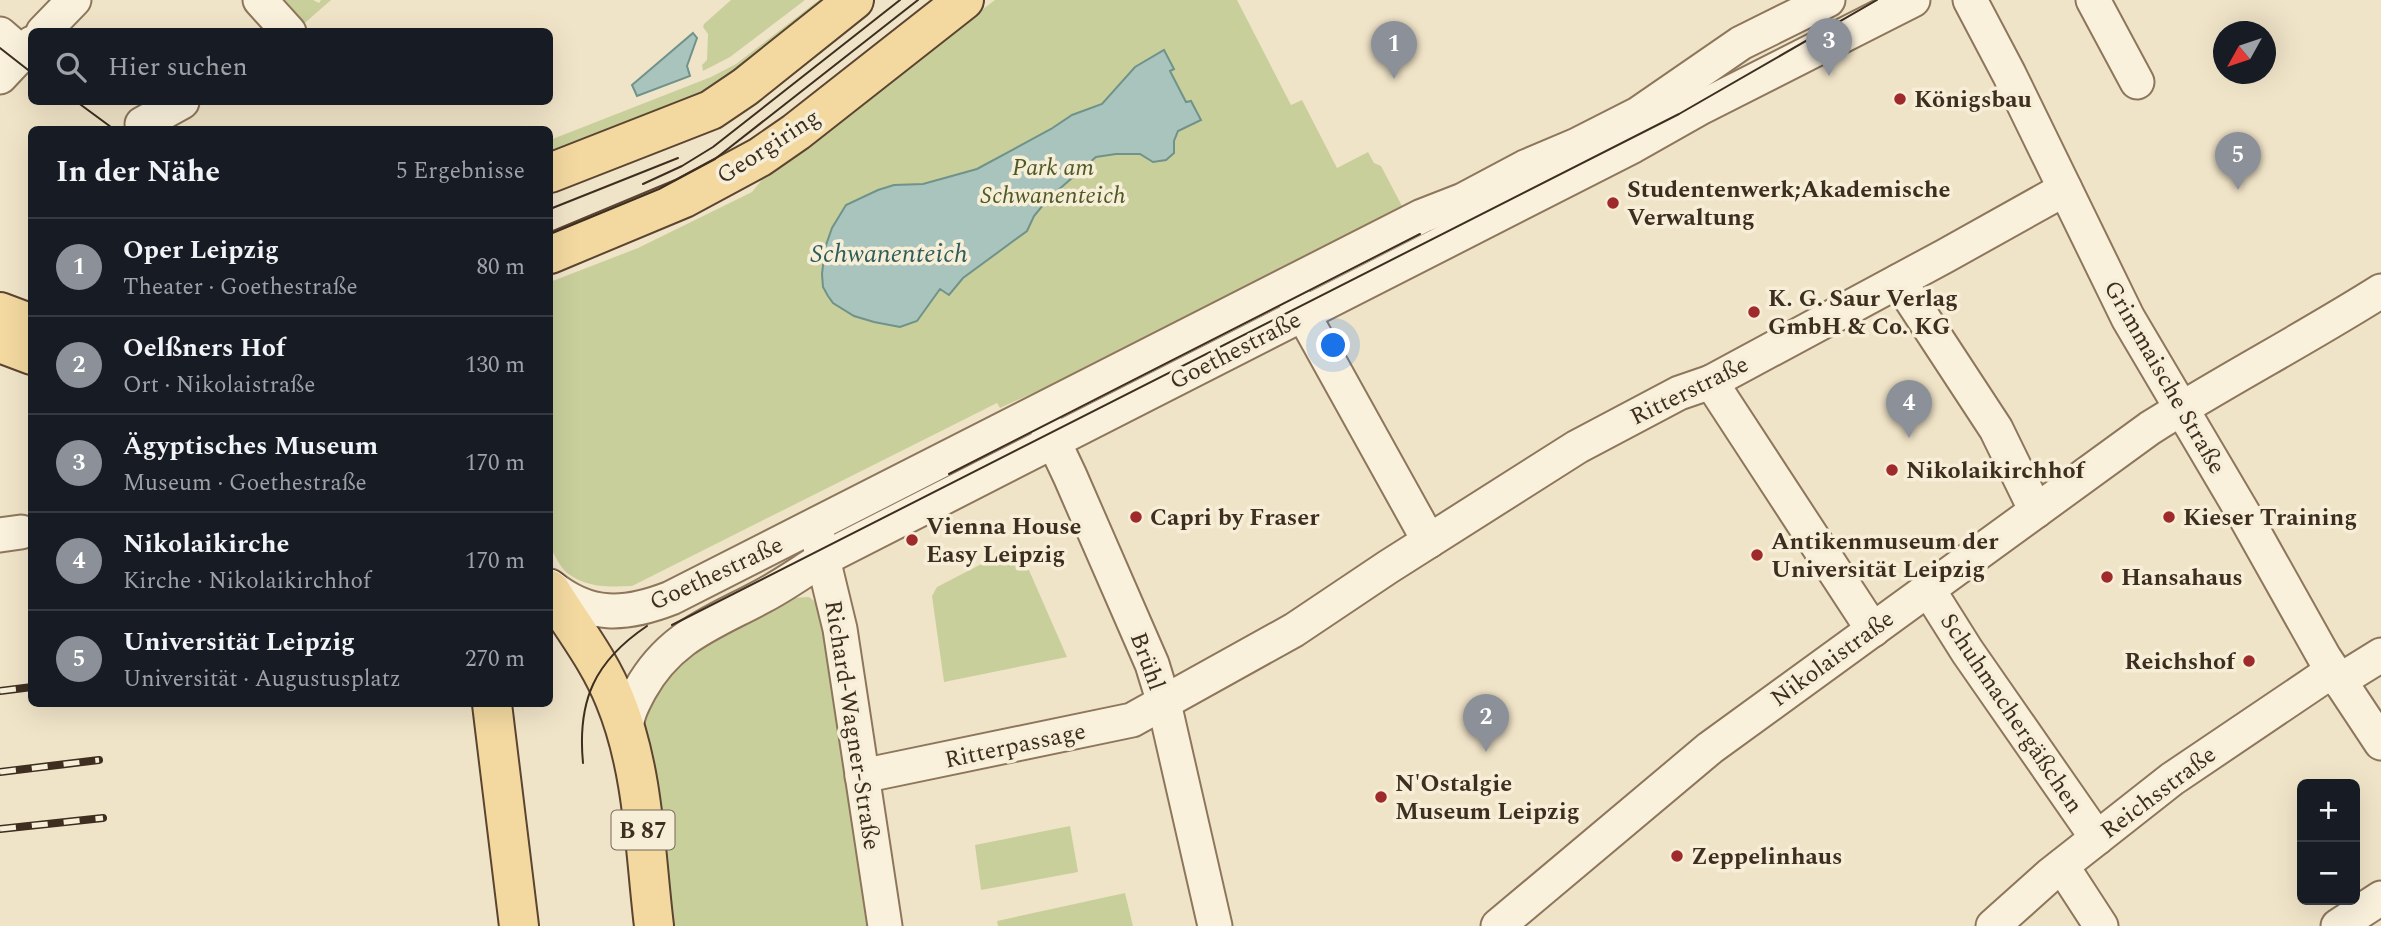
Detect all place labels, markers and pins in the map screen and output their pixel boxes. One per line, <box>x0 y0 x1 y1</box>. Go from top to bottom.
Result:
pin: 3 <box>1806 18 1852 76</box>
pin: 1 <box>1371 21 1417 79</box>
place label: Königsbau <box>1914 82 2032 118</box>
marker: Königsbau <box>1892 91 1908 107</box>
pin: 5 <box>2215 132 2261 190</box>
place label: Studentenwerk;Akademische Verwaltung <box>1627 172 1950 236</box>
marker: Studentenwerk;Akademische Verwaltung <box>1605 195 1621 211</box>
place label: K. G. Saur Verlag GmbH & Co. KG <box>1768 281 1958 345</box>
marker: K. G. Saur Verlag GmbH & Co. KG <box>1746 304 1762 320</box>
pin: 4 <box>1886 380 1932 438</box>
place label: Nikolaikirchhof <box>1906 453 2086 489</box>
marker: Nikolaikirchhof <box>1884 462 1900 478</box>
place label: Capri by Fraser <box>1150 500 1320 536</box>
place label: Kieser Training <box>2183 500 2357 536</box>
place label: Vienna House Easy Leipzig <box>926 509 1082 573</box>
marker: Capri by Fraser <box>1128 509 1144 525</box>
marker: Kieser Training <box>2161 509 2177 525</box>
place label: Antikenmuseum der Universität Leipzig <box>1771 524 1999 588</box>
marker: Vienna House Easy Leipzig <box>904 532 920 548</box>
marker: Antikenmuseum der Universität Leipzig <box>1749 547 1765 563</box>
place label: Hansahaus <box>2121 560 2243 596</box>
marker: Hansahaus <box>2099 569 2115 585</box>
place label: Reichshof <box>2124 644 2237 680</box>
marker: Reichshof <box>2241 653 2257 669</box>
pin: 2 <box>1463 694 1509 752</box>
place label: N'Ostalgie Museum Leipzig <box>1395 766 1580 830</box>
marker: N'Ostalgie Museum Leipzig <box>1373 789 1389 805</box>
place label: Zeppelinhaus <box>1691 839 1843 875</box>
marker: Zeppelinhaus <box>1669 848 1685 864</box>

